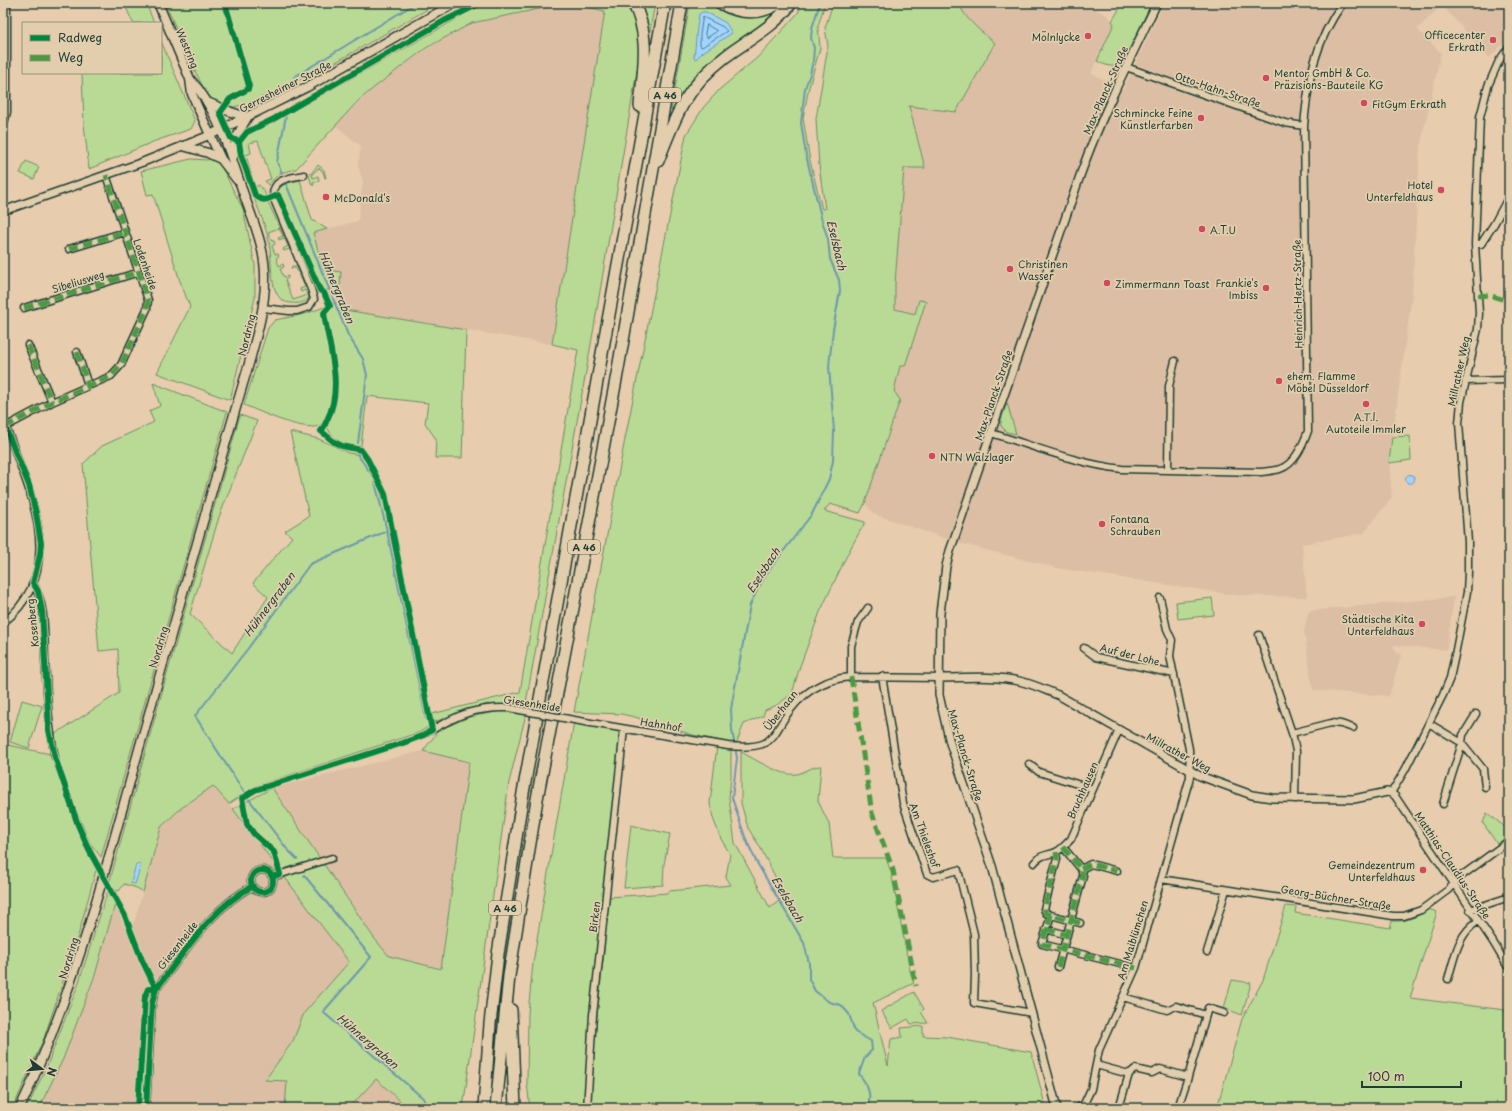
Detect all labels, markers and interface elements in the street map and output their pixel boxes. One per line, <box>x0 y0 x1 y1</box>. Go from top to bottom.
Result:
legend <box>22 22 162 74</box>
street label: Westring <box>173 26 203 71</box>
place label: Officecenter Erkrath <box>1424 27 1485 54</box>
text: Radweg <box>58 28 102 46</box>
place label: Mölnlycke <box>1032 29 1080 44</box>
marker: Mölnlycke <box>1083 31 1093 41</box>
marker: Officecenter Erkrath <box>1488 35 1498 45</box>
street label: Max-Planck-Straße <box>1079 43 1131 137</box>
text: Weg <box>58 48 83 66</box>
street label: Gerresheimer Straße <box>236 56 334 116</box>
place label: Mentor GmbH & Co. Präzisions-Bauteile KG <box>1274 65 1383 92</box>
street label: Otto-Hahn-Straße <box>1173 67 1263 111</box>
marker: Mentor GmbH & Co. Präzisions-Bauteile KG <box>1261 73 1271 83</box>
road number: A 46 <box>649 88 681 102</box>
place label: FitGym Erkrath <box>1372 96 1446 111</box>
marker: FitGym Erkrath <box>1359 98 1369 108</box>
place label: Schmincke Feine Künstlerfarben <box>1113 105 1193 132</box>
marker: Schmincke Feine Künstlerfarben <box>1196 113 1206 123</box>
place label: Hotel Unterfeldhaus <box>1366 177 1433 204</box>
marker: Hotel Unterfeldhaus <box>1436 185 1446 195</box>
place label: McDonald's <box>334 190 391 205</box>
marker: McDonald's <box>321 192 331 202</box>
water label: Eselsbach <box>823 218 851 272</box>
place label: A.T.U <box>1210 222 1236 237</box>
marker: A.T.U <box>1197 224 1207 234</box>
street label: Lodenheide <box>130 236 162 292</box>
street label: Heinrich-Hertz-Straße <box>1289 239 1305 349</box>
water label: Hühnergraben <box>315 248 360 327</box>
place label: Christinen Wasser <box>1018 256 1068 283</box>
marker: Christinen Wasser <box>1005 264 1015 274</box>
street label: Sibeliusweg <box>50 266 106 296</box>
place label: Frankie's Imbiss <box>1215 275 1258 302</box>
place label: Zimmermann Toast <box>1115 276 1209 291</box>
marker: Zimmermann Toast <box>1102 278 1112 288</box>
marker: Frankie's Imbiss <box>1261 283 1271 293</box>
street label: Nordring <box>233 312 259 358</box>
street label: Millrather Weg <box>1443 334 1473 407</box>
street label: Max-Planck-Straße <box>970 347 1016 443</box>
place label: ehem. Flamme Möbel Düsseldorf <box>1287 368 1370 395</box>
marker: ehem. Flamme Möbel Düsseldorf <box>1274 376 1284 386</box>
marker: A.T.I. Autoteile Immler <box>1361 399 1371 409</box>
place label: A.T.I. Autoteile Immler <box>1326 409 1406 436</box>
place label: NTN Wälzlager <box>940 449 1014 464</box>
marker: NTN Wälzlager <box>927 451 937 461</box>
place label: Fontana Schrauben <box>1110 511 1161 538</box>
marker: Fontana Schrauben <box>1097 519 1107 529</box>
road number: A 46 <box>568 540 600 554</box>
water label: Eselsbach <box>742 543 784 596</box>
water label: Hühnergraben <box>239 567 300 640</box>
street label: Kosenberg <box>22 598 42 648</box>
place label: Städtische Kita Unterfeldhaus <box>1342 611 1415 638</box>
marker: Städtische Kita Unterfeldhaus <box>1417 619 1427 629</box>
street label: Nordring <box>145 624 171 670</box>
street label: Auf der Lohe <box>1099 639 1161 669</box>
street label: Überhaan <box>760 687 800 733</box>
street label: Giesenheide <box>502 691 562 715</box>
street label: Max-Planck-Straße <box>945 707 987 803</box>
street label: Hahnhof <box>639 713 684 735</box>
street label: Millrather Weg <box>1144 729 1214 775</box>
street label: Bruchhausen <box>1063 759 1101 821</box>
street label: Am Thieleshof <box>906 800 944 871</box>
street label: Matthias-Claudius-Straße <box>1411 808 1495 922</box>
place label: Gemeindezentrum Unterfeldhaus <box>1328 857 1415 884</box>
marker: Gemeindezentrum Unterfeldhaus <box>1418 865 1428 875</box>
water label: Eselsbach <box>768 873 808 926</box>
street label: Georg-Büchner-Straße <box>1280 881 1392 913</box>
street label: Am Maiblümchen <box>1113 898 1151 982</box>
street label: Birken <box>585 900 603 934</box>
road number: A 46 <box>489 901 521 915</box>
street label: Giesenheide <box>153 918 201 972</box>
street label: Nordring <box>55 935 82 981</box>
water label: Hühnergraben <box>333 1009 403 1073</box>
north arrow <box>22 1049 62 1089</box>
scale bar <box>1362 1063 1461 1089</box>
text: N <box>43 1065 61 1079</box>
text: 100 m <box>1368 1067 1405 1085</box>

